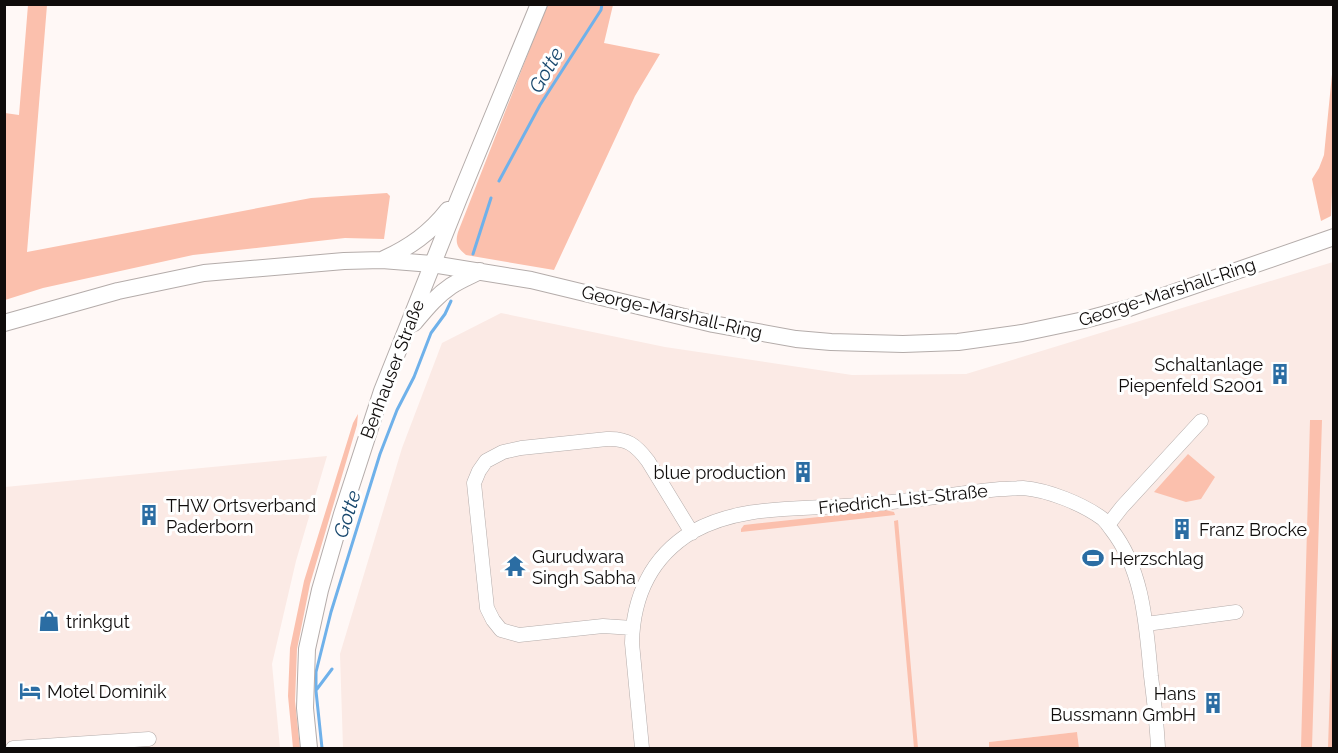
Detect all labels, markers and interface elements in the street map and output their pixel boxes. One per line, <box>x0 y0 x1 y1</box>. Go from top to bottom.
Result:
water label: Gotte <box>524 43 569 97</box>
street label: George-Marshall-Ring <box>1076 253 1258 331</box>
street label: George-Marshall-Ring <box>580 281 764 343</box>
street label: Benhauser Straße <box>356 296 428 441</box>
place label: Schaltanlage Piepenfeld S2001 <box>1118 354 1263 396</box>
building icon: Schaltanlage Piepenfeld S2001 <box>1268 362 1292 386</box>
building icon: blue production <box>791 460 815 484</box>
place label: blue production <box>653 462 786 483</box>
street label: Friedrich-List-Straße <box>817 480 989 518</box>
water label: Gotte <box>328 487 366 541</box>
place label: THW Ortsverband Paderborn <box>166 495 316 537</box>
building icon: THW Ortsverband Paderborn <box>137 503 161 527</box>
building icon: Franz Brocke <box>1170 517 1194 541</box>
place label: Franz Brocke <box>1199 519 1308 540</box>
place label: Gurudwara Singh Sabha <box>532 546 636 588</box>
sports icon: Herzschlag <box>1081 546 1105 570</box>
place label: Herzschlag <box>1110 548 1204 569</box>
temple icon: Gurudwara Singh Sabha <box>503 554 527 578</box>
shop icon: trinkgut <box>37 609 61 633</box>
place label: trinkgut <box>66 611 130 632</box>
hotel icon: Motel Dominik <box>18 679 42 703</box>
place label: Motel Dominik <box>47 681 167 702</box>
place label: Hans Bussmann GmbH <box>1050 683 1196 725</box>
building icon: Hans Bussmann GmbH <box>1201 691 1225 715</box>

